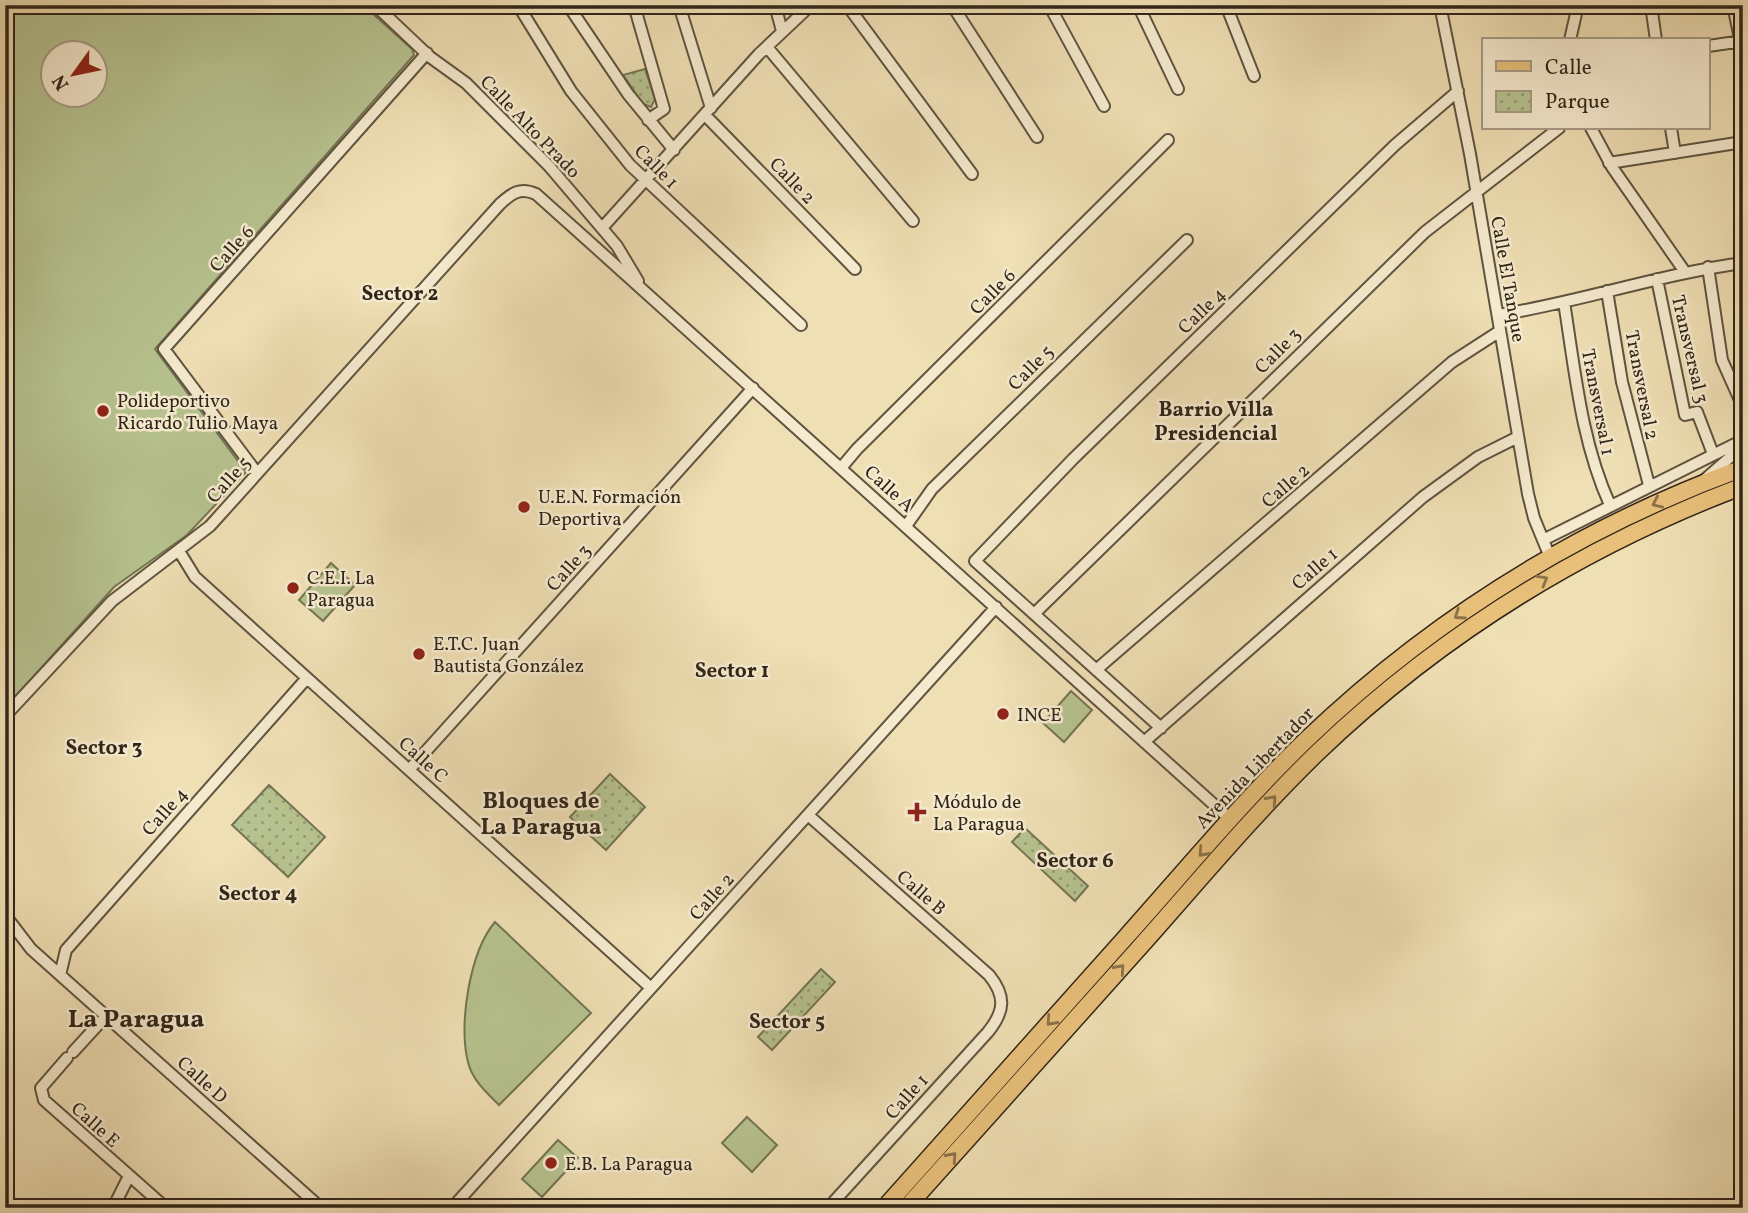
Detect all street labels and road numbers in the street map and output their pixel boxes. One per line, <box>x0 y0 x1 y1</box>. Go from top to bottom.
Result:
street label: Calle Alto Prado <box>473 70 586 185</box>
street label: Calle 1 <box>628 139 684 195</box>
street label: Calle 2 <box>763 152 820 211</box>
street label: Calle El Tanque <box>1483 214 1531 344</box>
street label: Calle 6 <box>204 220 261 279</box>
street label: Calle 6 <box>965 264 1022 321</box>
street label: Calle 4 <box>1173 282 1232 341</box>
street label: Transversal 3 <box>1664 293 1714 406</box>
street label: Calle 3 <box>1249 322 1307 380</box>
street label: Transversal 2 <box>1618 328 1664 442</box>
street label: Calle 5 <box>1003 340 1060 397</box>
street label: Transversal 1 <box>1574 347 1620 458</box>
street label: Calle 5 <box>201 451 258 510</box>
street label: Calle 2 <box>1257 458 1316 515</box>
street label: Calle A <box>858 460 919 519</box>
street label: Calle 3 <box>541 539 598 598</box>
street label: Calle 1 <box>1287 542 1344 597</box>
street label: Avenida Libertador <box>1190 702 1321 835</box>
street label: Calle C <box>392 731 453 790</box>
street label: Calle 4 <box>137 782 194 842</box>
street label: Calle B <box>890 865 951 922</box>
street label: Calle 2 <box>684 868 741 927</box>
street label: Calle D <box>171 1051 233 1110</box>
street label: Calle 1 <box>880 1069 935 1126</box>
street label: Calle E <box>65 1097 125 1154</box>

